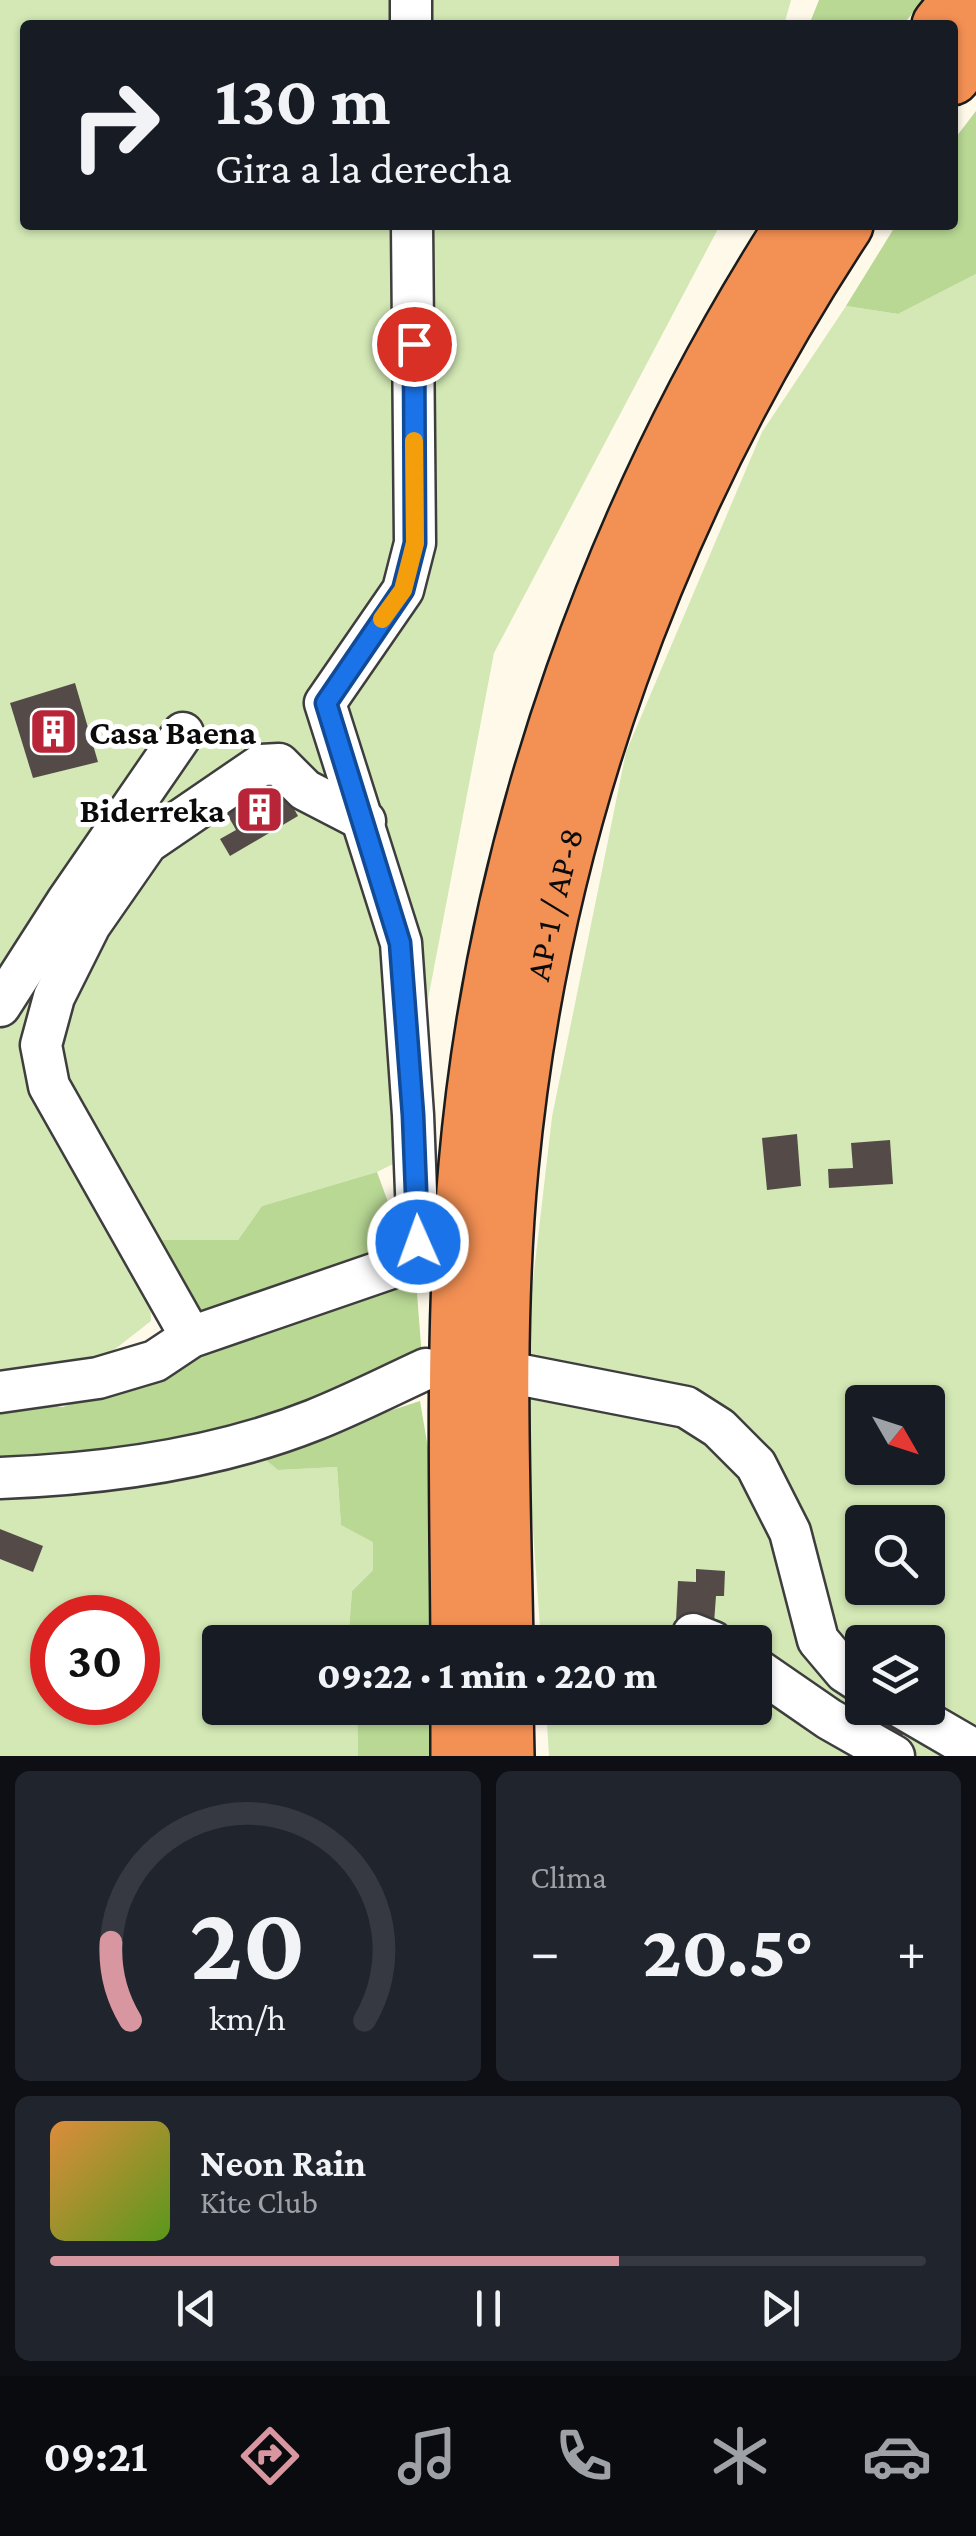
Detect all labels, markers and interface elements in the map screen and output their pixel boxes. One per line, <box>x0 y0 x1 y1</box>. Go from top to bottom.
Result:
icon: right <box>50 60 180 190</box>
text: 130 m <box>215 61 391 139</box>
text: Gira a la derecha <box>215 143 512 193</box>
pin <box>372 302 457 387</box>
icon: arrive <box>387 317 442 372</box>
building icon: Casa Baena <box>28 706 80 758</box>
place label: Casa Baena <box>89 713 256 752</box>
building icon: Biderreka <box>234 784 286 836</box>
place label: Biderreka <box>80 791 225 830</box>
street label: AP-1 / AP-8 <box>518 824 591 984</box>
position arrow <box>366 1190 470 1294</box>
north arrow <box>845 1385 945 1485</box>
map controls <box>845 1385 945 1725</box>
button: search <box>845 1505 945 1605</box>
speed limit sign: 30 <box>30 1595 160 1725</box>
button: layers <box>845 1625 945 1725</box>
text: 09:22 · 1 min · 220 m <box>317 1654 657 1696</box>
text: Clima <box>531 1859 607 1895</box>
text: 20 <box>190 1885 306 2000</box>
text: 20.5° <box>642 1909 814 1992</box>
text: − <box>531 1921 560 1982</box>
text: + <box>897 1921 926 1982</box>
text: km/h <box>209 1998 286 2038</box>
text: Neon Rain <box>200 2142 366 2184</box>
text: Kite Club <box>200 2184 318 2220</box>
icon: previous <box>169 2281 224 2336</box>
icon: pause <box>461 2281 516 2336</box>
icon: next <box>753 2281 808 2336</box>
icon: directions <box>235 2421 305 2491</box>
icon: music <box>392 2421 462 2491</box>
icon: phone <box>549 2421 619 2491</box>
icon: climate <box>705 2421 775 2491</box>
icon: car <box>862 2421 932 2491</box>
text: 09:21 <box>43 2431 148 2481</box>

